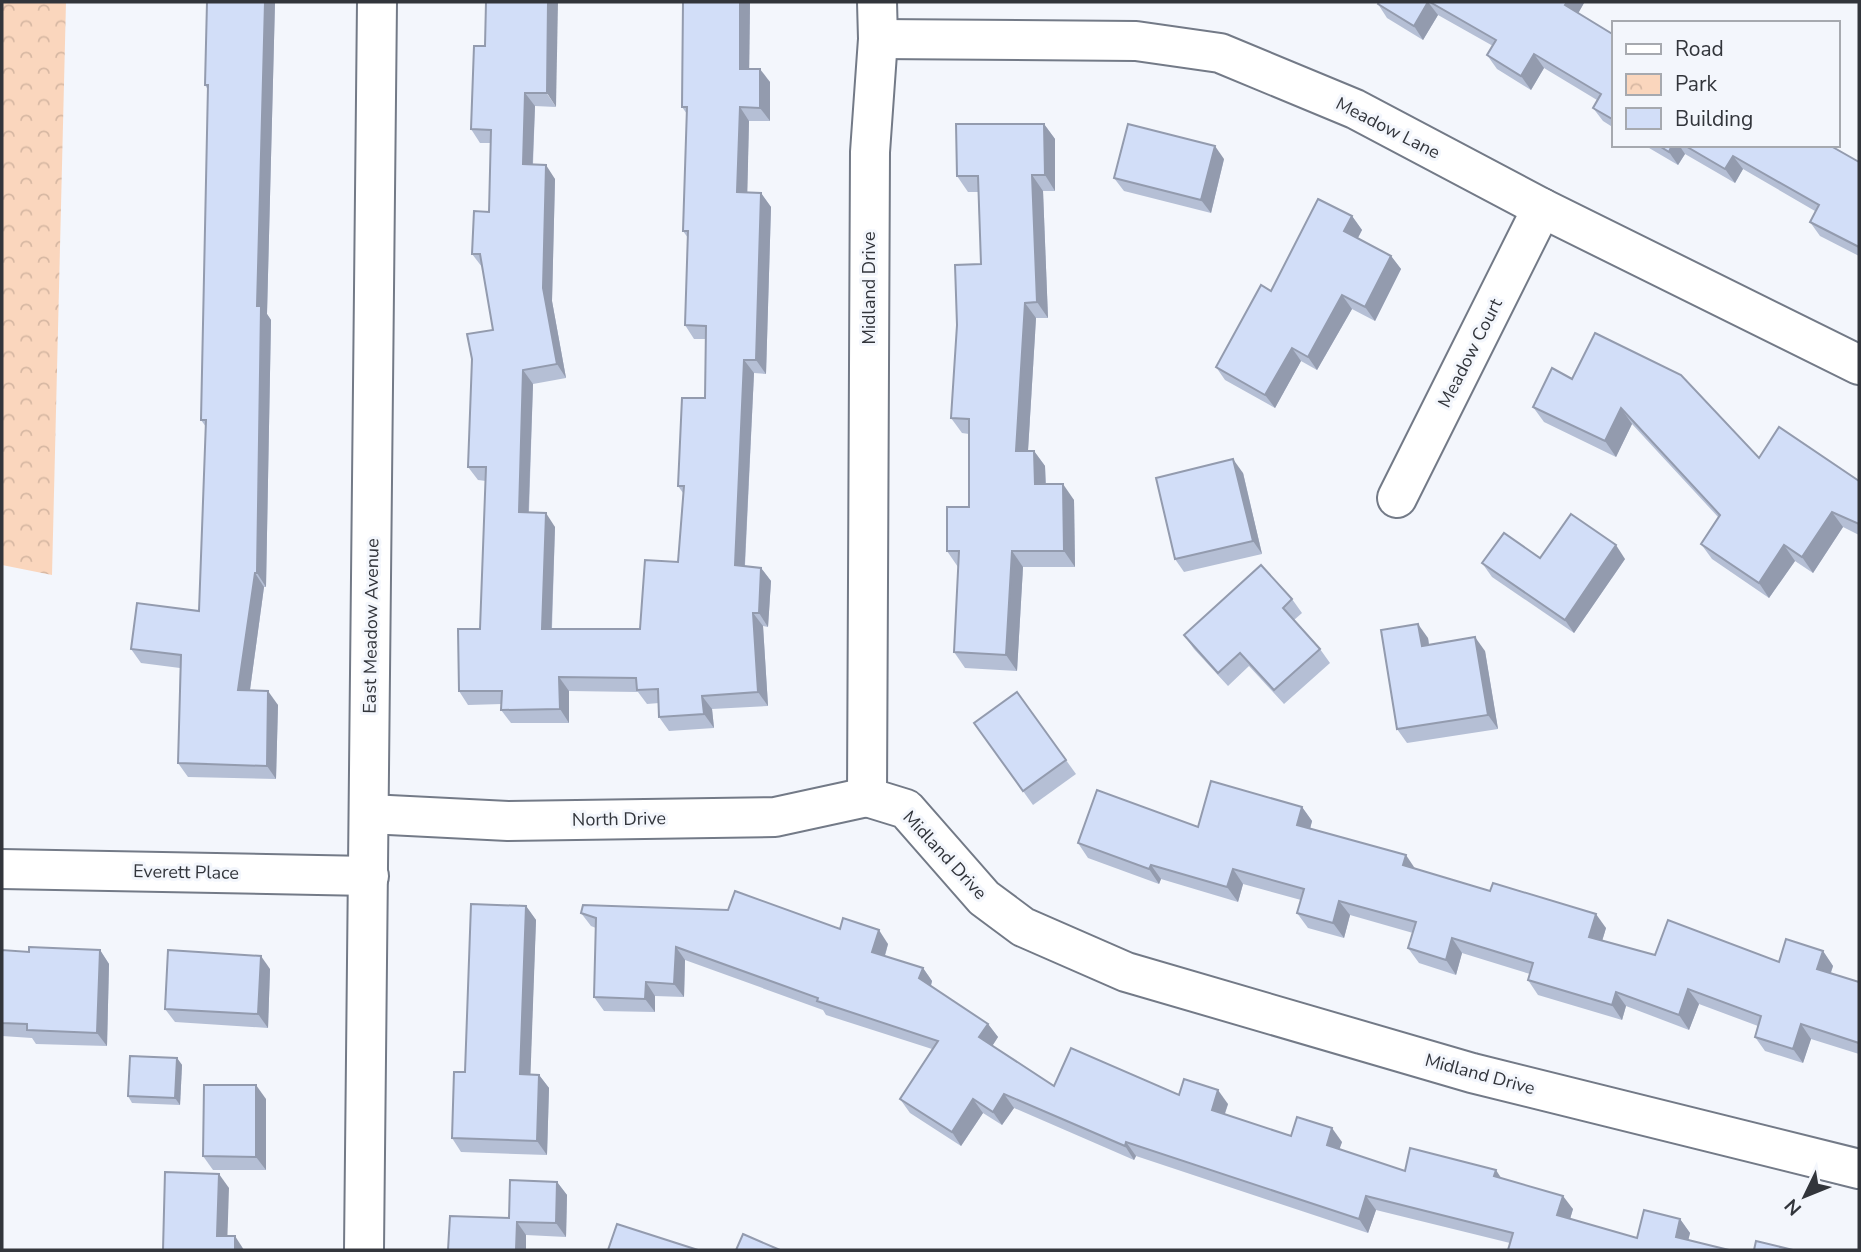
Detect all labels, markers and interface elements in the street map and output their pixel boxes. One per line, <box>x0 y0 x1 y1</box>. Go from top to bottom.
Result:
legend <box>1612 21 1840 147</box>
text: Road <box>1675 35 1724 63</box>
text: Park <box>1675 70 1717 98</box>
street label: Meadow Lane <box>1332 91 1444 165</box>
text: Building <box>1675 105 1753 133</box>
street label: Midland Drive <box>857 232 881 344</box>
street label: Meadow Court <box>1432 294 1508 412</box>
street label: East Meadow Avenue <box>357 538 385 714</box>
street label: North Drive <box>572 806 666 832</box>
street label: Midland Drive <box>898 806 992 904</box>
street label: Everett Place <box>133 859 239 885</box>
street label: Midland Drive <box>1422 1048 1538 1100</box>
north arrow <box>1770 1161 1840 1231</box>
text: N <box>1779 1193 1808 1221</box>

